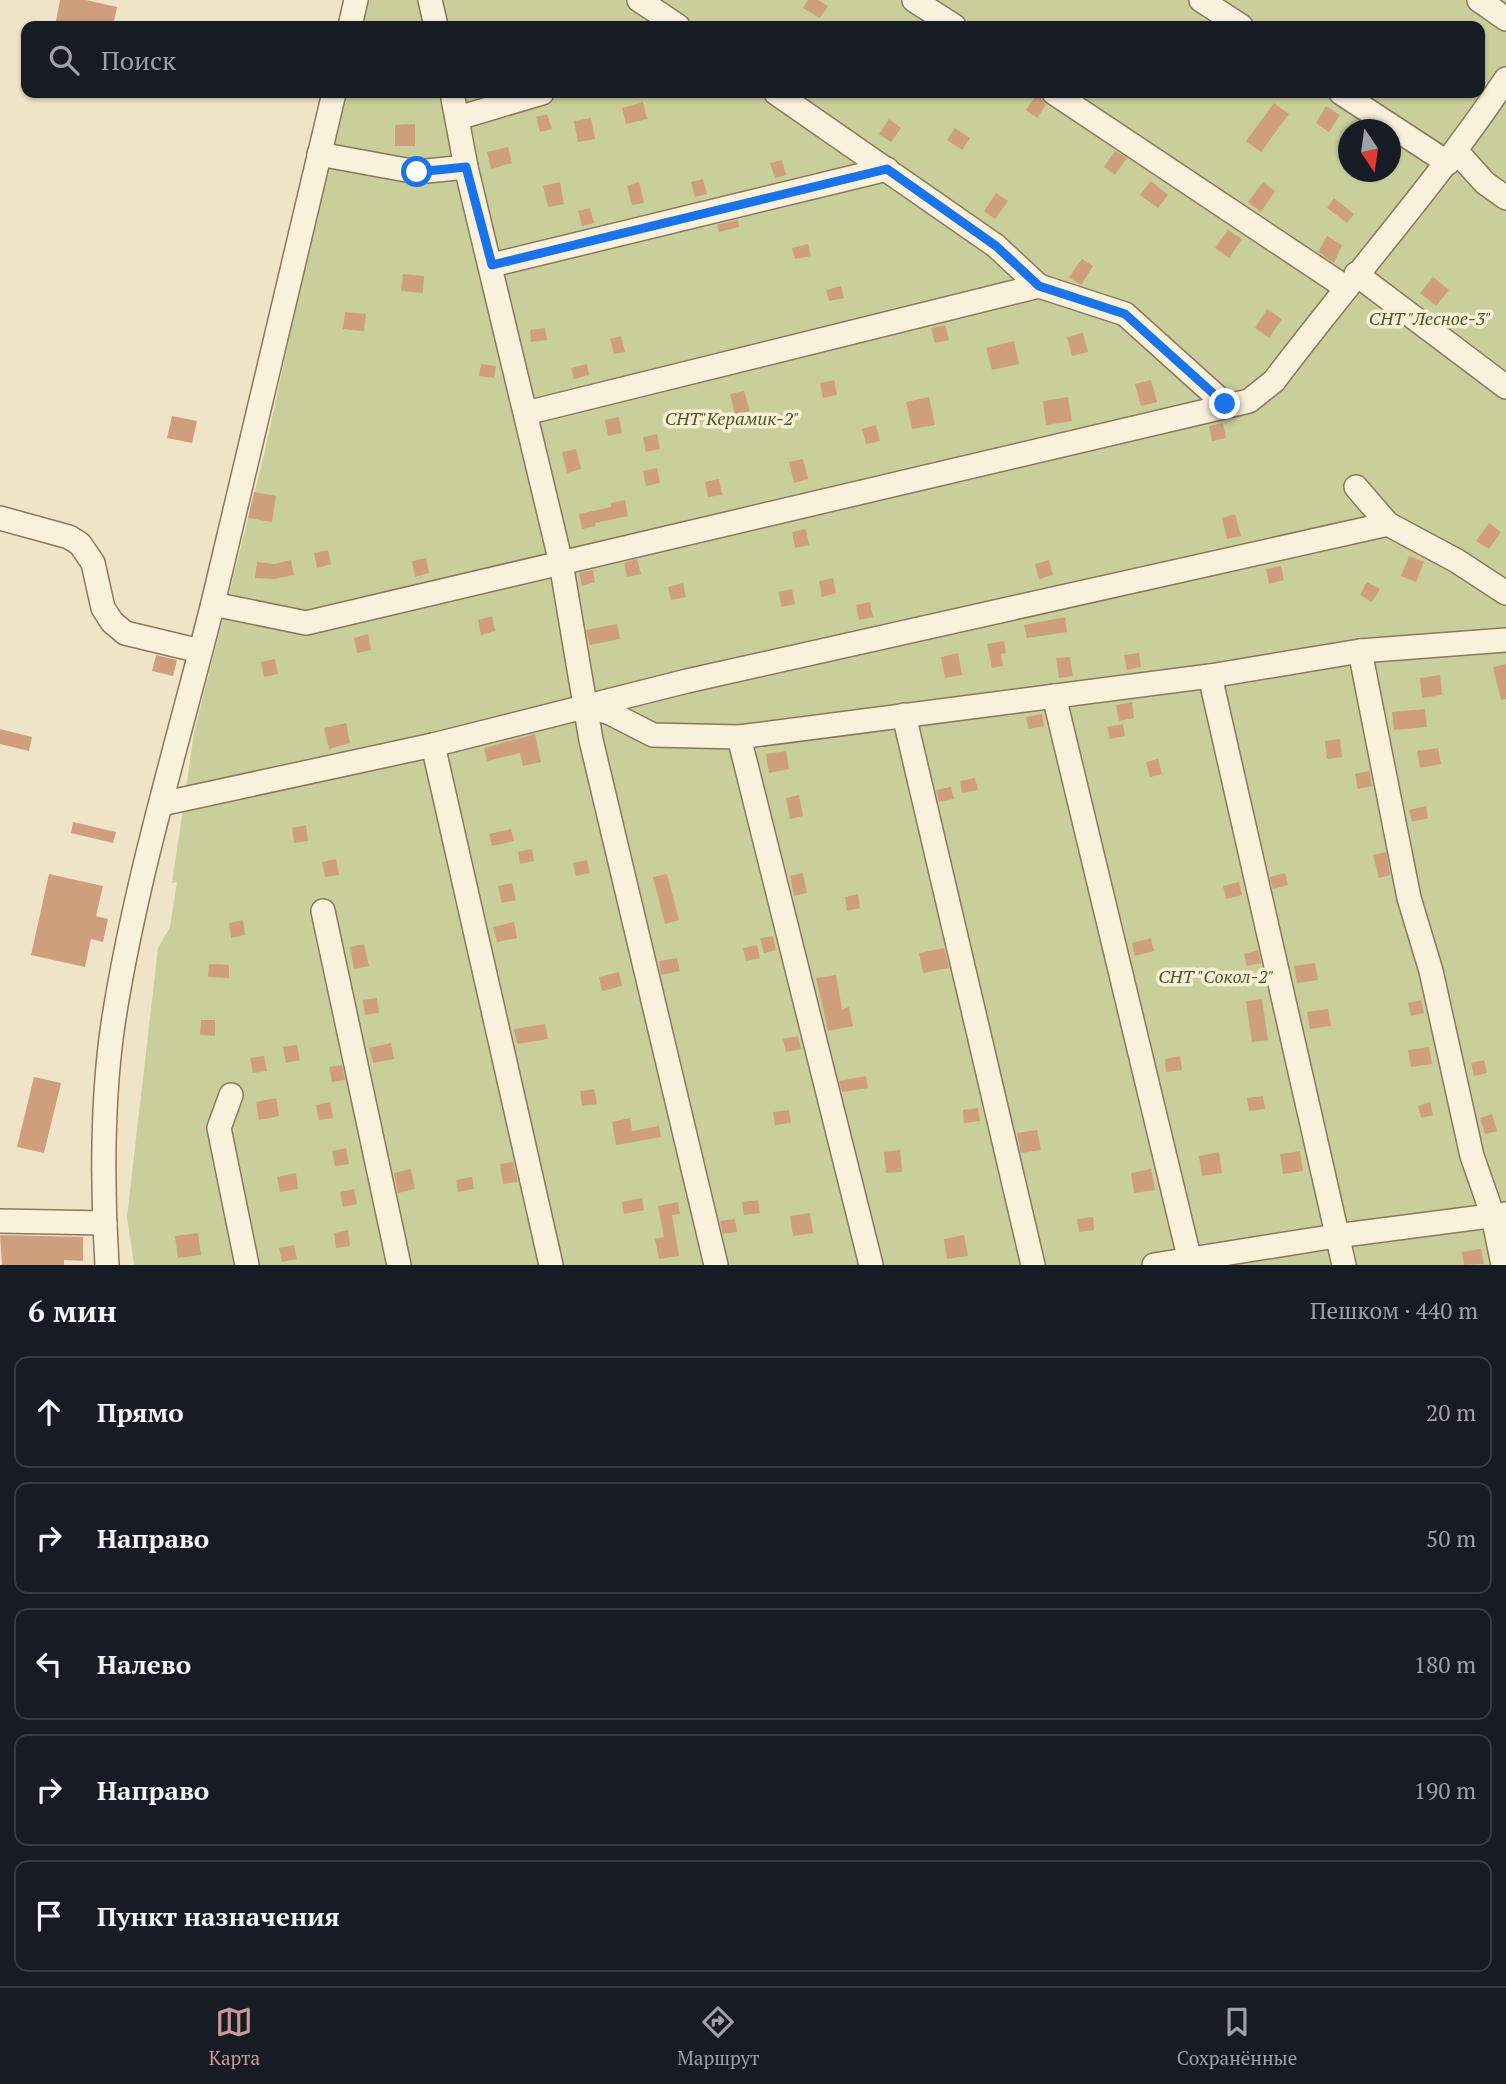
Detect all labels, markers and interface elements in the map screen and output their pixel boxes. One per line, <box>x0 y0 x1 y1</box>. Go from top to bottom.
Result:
search box <box>21 21 1485 98</box>
icon: search <box>45 41 83 79</box>
text: Поиск <box>101 43 176 77</box>
north arrow <box>1338 119 1401 182</box>
route start <box>401 156 432 187</box>
park label: СНТ "Лесное-3" <box>1369 306 1491 330</box>
route end <box>1209 388 1240 419</box>
park label: СНТ"Керамик-2" <box>665 406 799 430</box>
park label: СНТ "Сокол-2" <box>1158 964 1274 988</box>
text: 6 мин <box>28 1291 117 1331</box>
text: Пешком · 440 m <box>1310 1295 1478 1326</box>
icon: ahead <box>30 1393 68 1431</box>
text: Прямо <box>97 1395 184 1429</box>
text: 20 m <box>1426 1397 1476 1428</box>
icon: right <box>30 1519 68 1557</box>
text: Направо <box>97 1521 209 1555</box>
text: 50 m <box>1426 1523 1476 1554</box>
icon: left <box>30 1645 68 1683</box>
text: Налево <box>97 1647 191 1681</box>
text: 180 m <box>1414 1649 1476 1680</box>
icon: right <box>30 1771 68 1809</box>
text: Направо <box>97 1773 209 1807</box>
text: 190 m <box>1414 1775 1476 1806</box>
icon: arrive <box>30 1897 68 1935</box>
text: Пункт назначения <box>97 1899 340 1933</box>
tab: Карта <box>209 2003 260 2070</box>
tab: Маршрут <box>677 2003 760 2070</box>
tab: Сохранённые <box>1177 2003 1297 2070</box>

